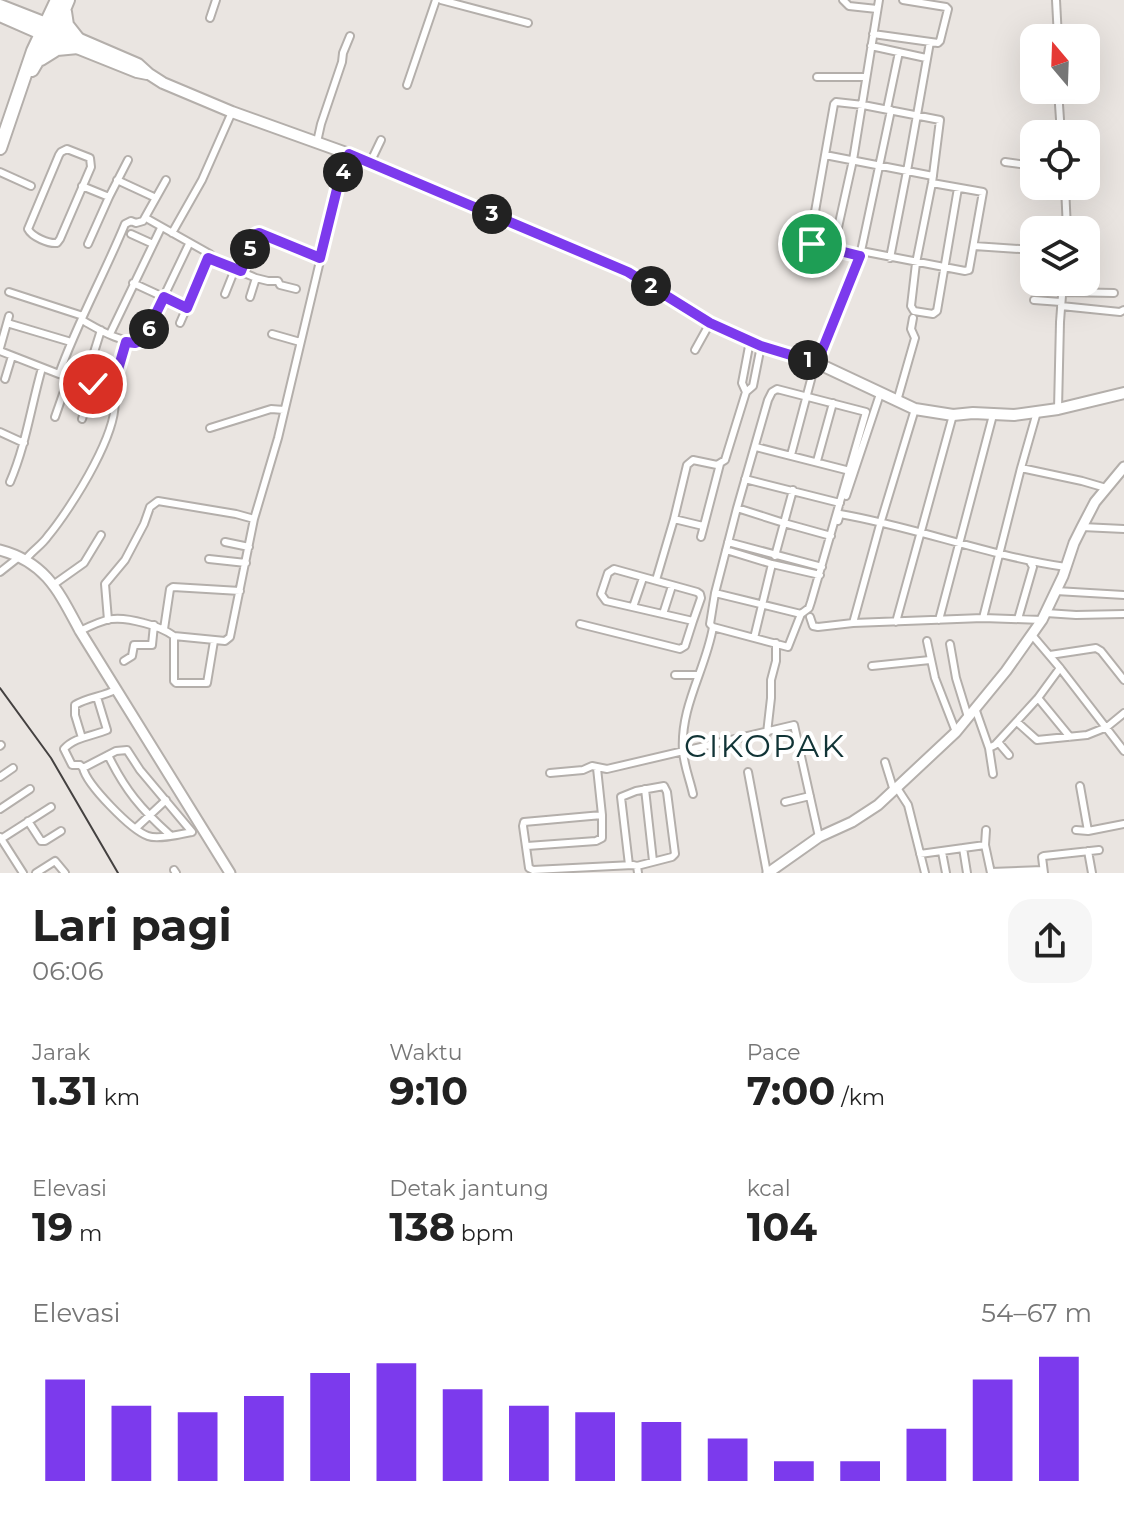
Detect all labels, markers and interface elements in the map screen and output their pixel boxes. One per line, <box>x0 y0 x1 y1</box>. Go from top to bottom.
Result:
north arrow <box>1020 24 1100 104</box>
map controls <box>1020 24 1100 296</box>
button: locate <box>1020 120 1100 200</box>
pin: 4 <box>323 152 363 192</box>
text: 4 <box>335 158 351 185</box>
pin: 3 <box>472 194 512 234</box>
text: 3 <box>485 200 499 227</box>
pin <box>778 210 846 278</box>
button: layers <box>1020 216 1100 296</box>
icon: arrive <box>790 222 834 266</box>
pin: 5 <box>230 229 270 269</box>
text: 5 <box>243 235 257 262</box>
pin: 2 <box>631 266 671 306</box>
text: 2 <box>645 272 657 299</box>
pin: 6 <box>129 309 169 349</box>
text: 6 <box>142 315 156 342</box>
pin: 1 <box>788 340 828 380</box>
text: 1 <box>804 346 812 373</box>
pin <box>59 350 127 418</box>
icon: check <box>71 362 115 406</box>
district label: CIKOPAK <box>684 726 846 765</box>
text: Lari pagi <box>32 898 232 952</box>
button: share <box>1008 899 1092 983</box>
text: 06:06 <box>32 955 104 987</box>
text: Jarak <box>32 1039 90 1066</box>
text: Waktu <box>389 1039 462 1066</box>
text: Pace <box>747 1039 801 1066</box>
text: 1.31 <box>32 1066 98 1115</box>
text: 9:10 <box>389 1066 468 1115</box>
text: 7:00 <box>747 1066 835 1115</box>
text: km <box>98 1084 140 1111</box>
text: /km <box>835 1084 885 1111</box>
text: Elevasi <box>32 1175 107 1202</box>
text: Detak jantung <box>389 1175 549 1202</box>
text: kcal <box>747 1175 791 1202</box>
text: 19 <box>32 1202 73 1251</box>
text: 138 <box>389 1202 455 1251</box>
text: 104 <box>747 1202 817 1251</box>
text: m <box>73 1220 102 1247</box>
text: bpm <box>455 1220 514 1247</box>
text: Elevasi <box>32 1297 120 1329</box>
text: 54–67 m <box>981 1297 1092 1329</box>

